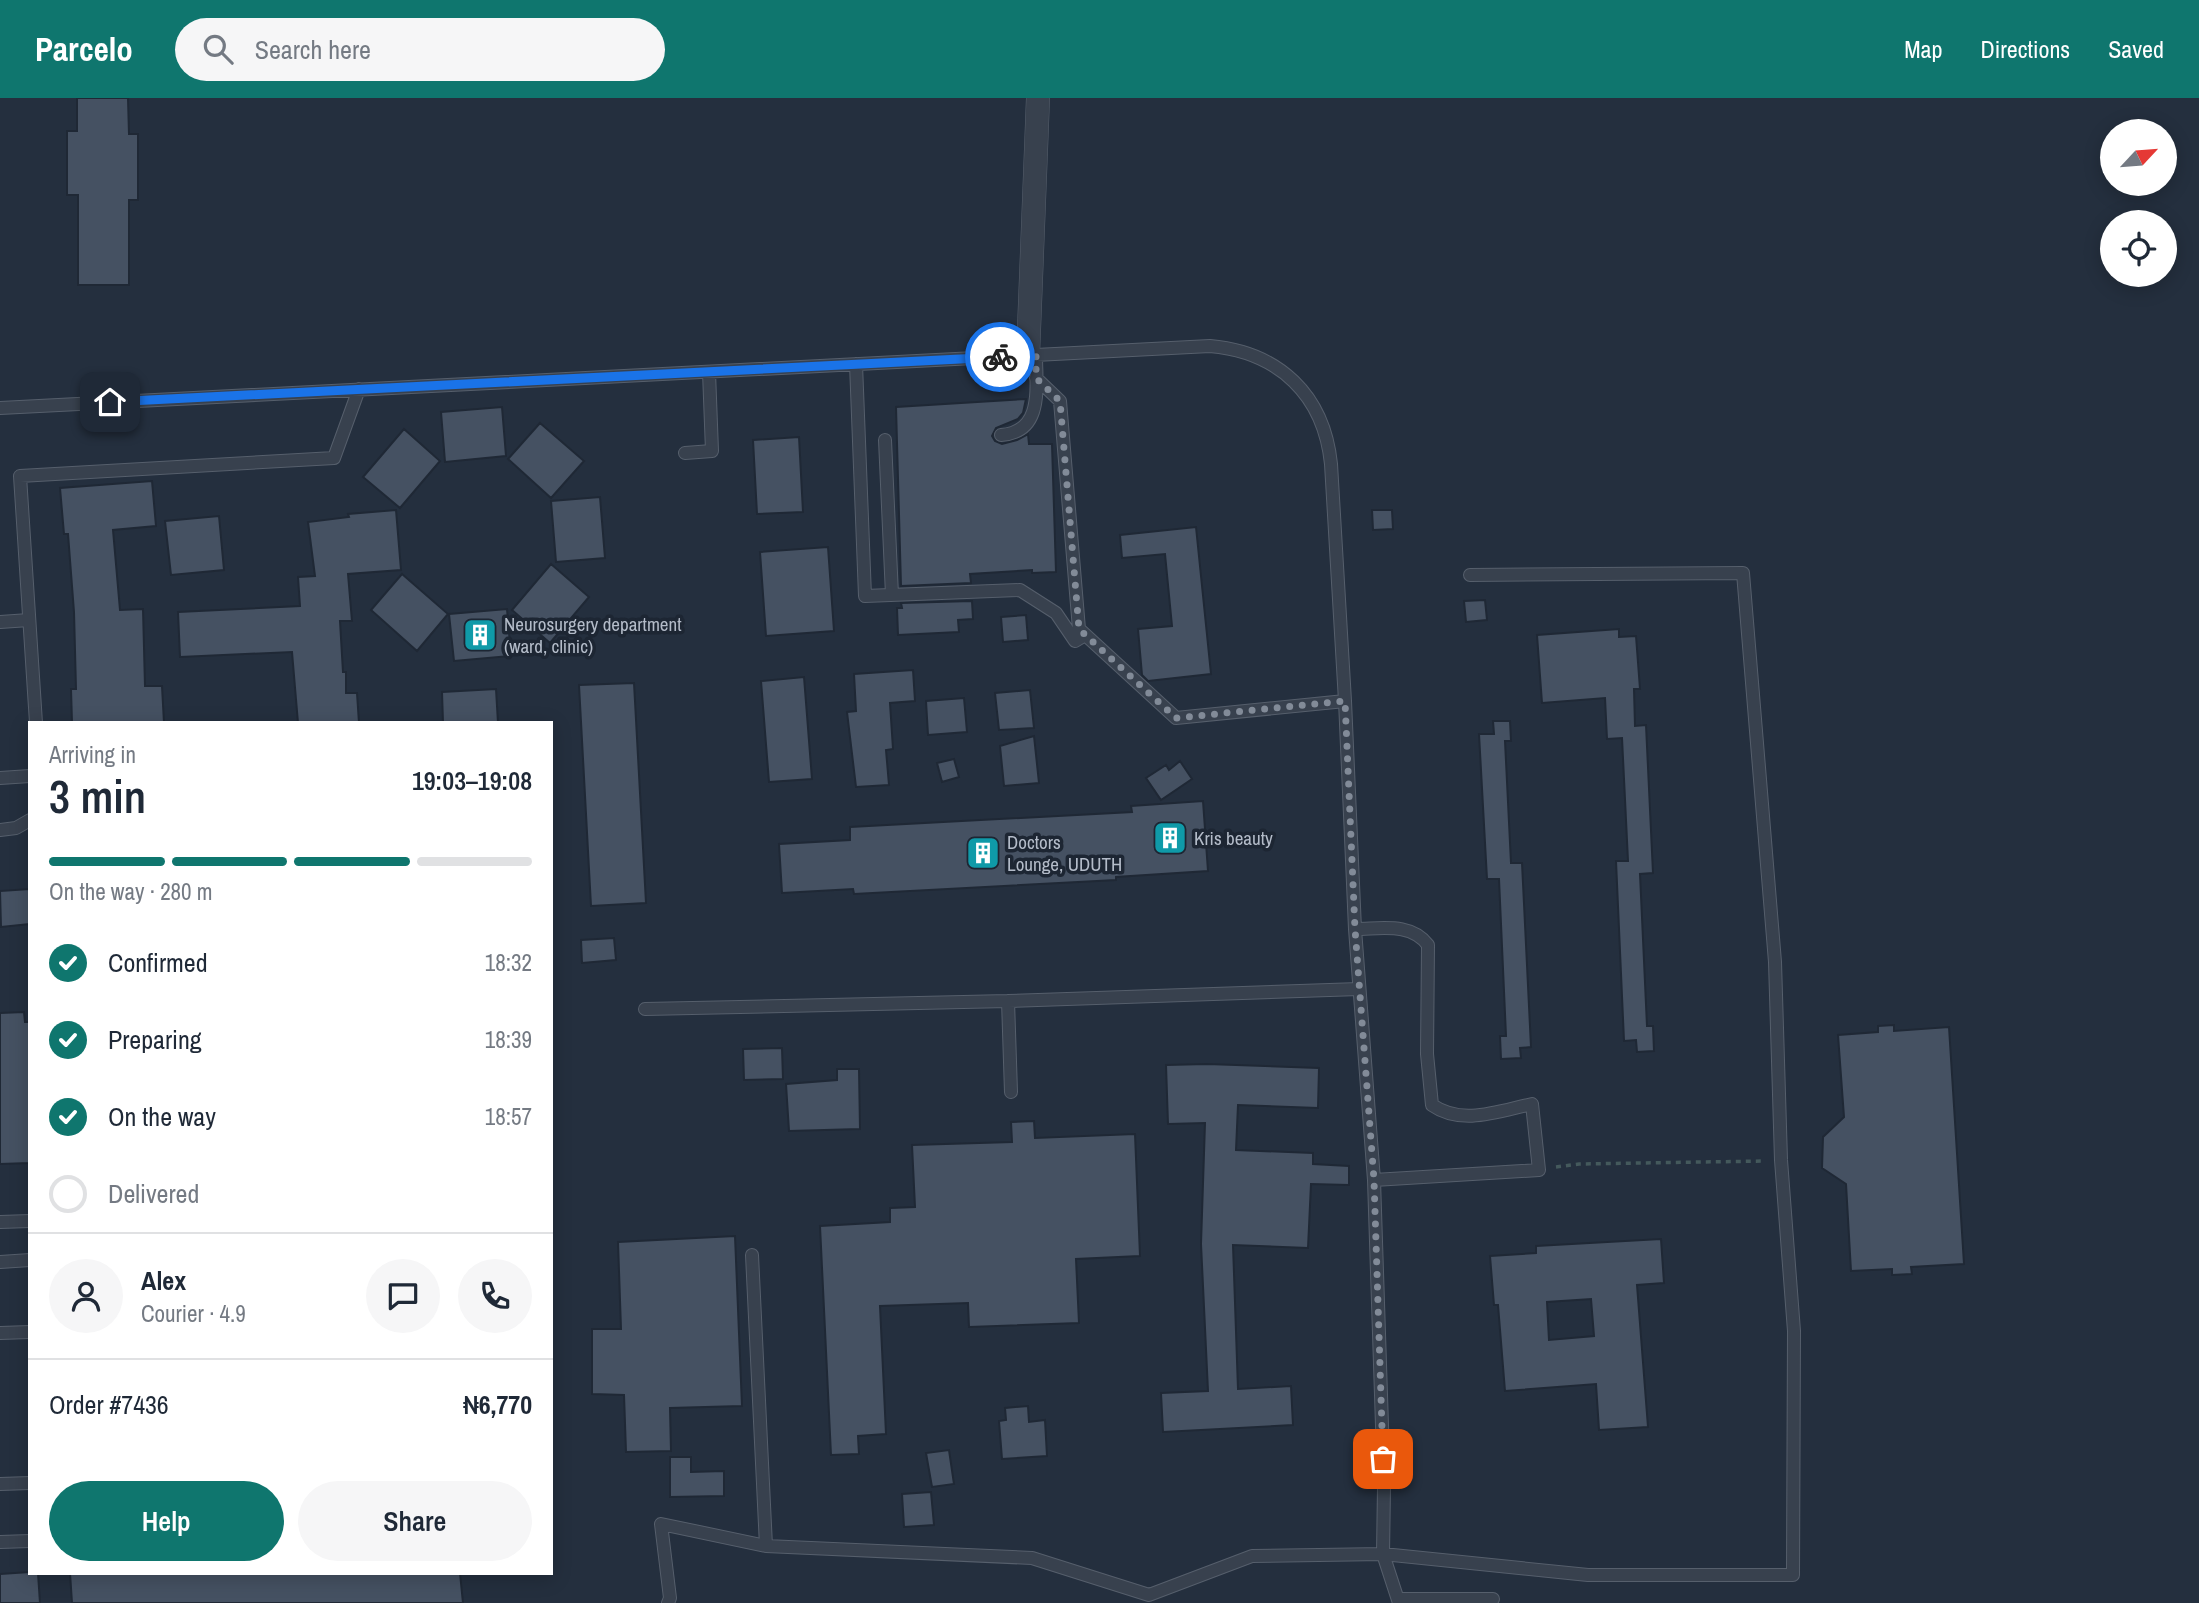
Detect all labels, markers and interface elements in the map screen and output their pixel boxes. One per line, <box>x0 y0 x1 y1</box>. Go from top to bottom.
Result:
search box <box>175 18 665 81</box>
text: Parcelo <box>35 27 133 71</box>
icon: search <box>199 30 237 68</box>
text: Search here <box>255 32 371 67</box>
text: Map <box>1904 33 1942 65</box>
text: Directions <box>1980 33 2070 65</box>
text: Saved <box>2108 33 2164 65</box>
north arrow <box>2100 119 2177 196</box>
map controls <box>2100 119 2177 287</box>
button: locate <box>2100 210 2177 287</box>
courier <box>965 322 1035 392</box>
icon: bike <box>981 338 1019 376</box>
pin <box>80 372 140 432</box>
icon: home <box>91 383 129 421</box>
place label: Neurosurgery department (ward, clinic) <box>504 611 682 659</box>
building icon: Neurosurgery department (ward, clinic) <box>461 616 499 654</box>
text: Arriving in <box>49 739 136 770</box>
text: 19:03–19:08 <box>412 763 532 798</box>
text: 3 min <box>49 765 146 827</box>
building icon: Kris beauty <box>1151 819 1189 857</box>
place label: Kris beauty <box>1194 825 1273 851</box>
place label: Doctors Lounge, UDUTH <box>1007 829 1122 877</box>
building icon: Doctors Lounge, UDUTH <box>964 834 1002 872</box>
text: On the way · 280 m <box>49 876 213 907</box>
icon: check <box>49 944 87 982</box>
text: Confirmed <box>108 945 208 980</box>
text: 18:32 <box>485 947 532 978</box>
icon: check <box>49 1021 87 1059</box>
text: Preparing <box>108 1022 202 1057</box>
text: 18:39 <box>485 1024 532 1055</box>
icon: check <box>49 1098 87 1136</box>
text: On the way <box>108 1099 216 1134</box>
text: 18:57 <box>485 1101 532 1132</box>
text: Delivered <box>108 1176 199 1211</box>
button: person <box>49 1259 123 1333</box>
button: chat <box>366 1259 440 1333</box>
button: phone <box>458 1259 532 1333</box>
text: Alex <box>141 1263 186 1298</box>
text: Courier · 4.9 <box>141 1298 246 1329</box>
text: Order #7436 <box>49 1387 169 1422</box>
text: ₦6,770 <box>463 1387 532 1422</box>
pin <box>1353 1429 1413 1489</box>
icon: bag <box>1364 1440 1402 1478</box>
button: Help <box>49 1481 284 1561</box>
button: Share <box>298 1481 532 1561</box>

